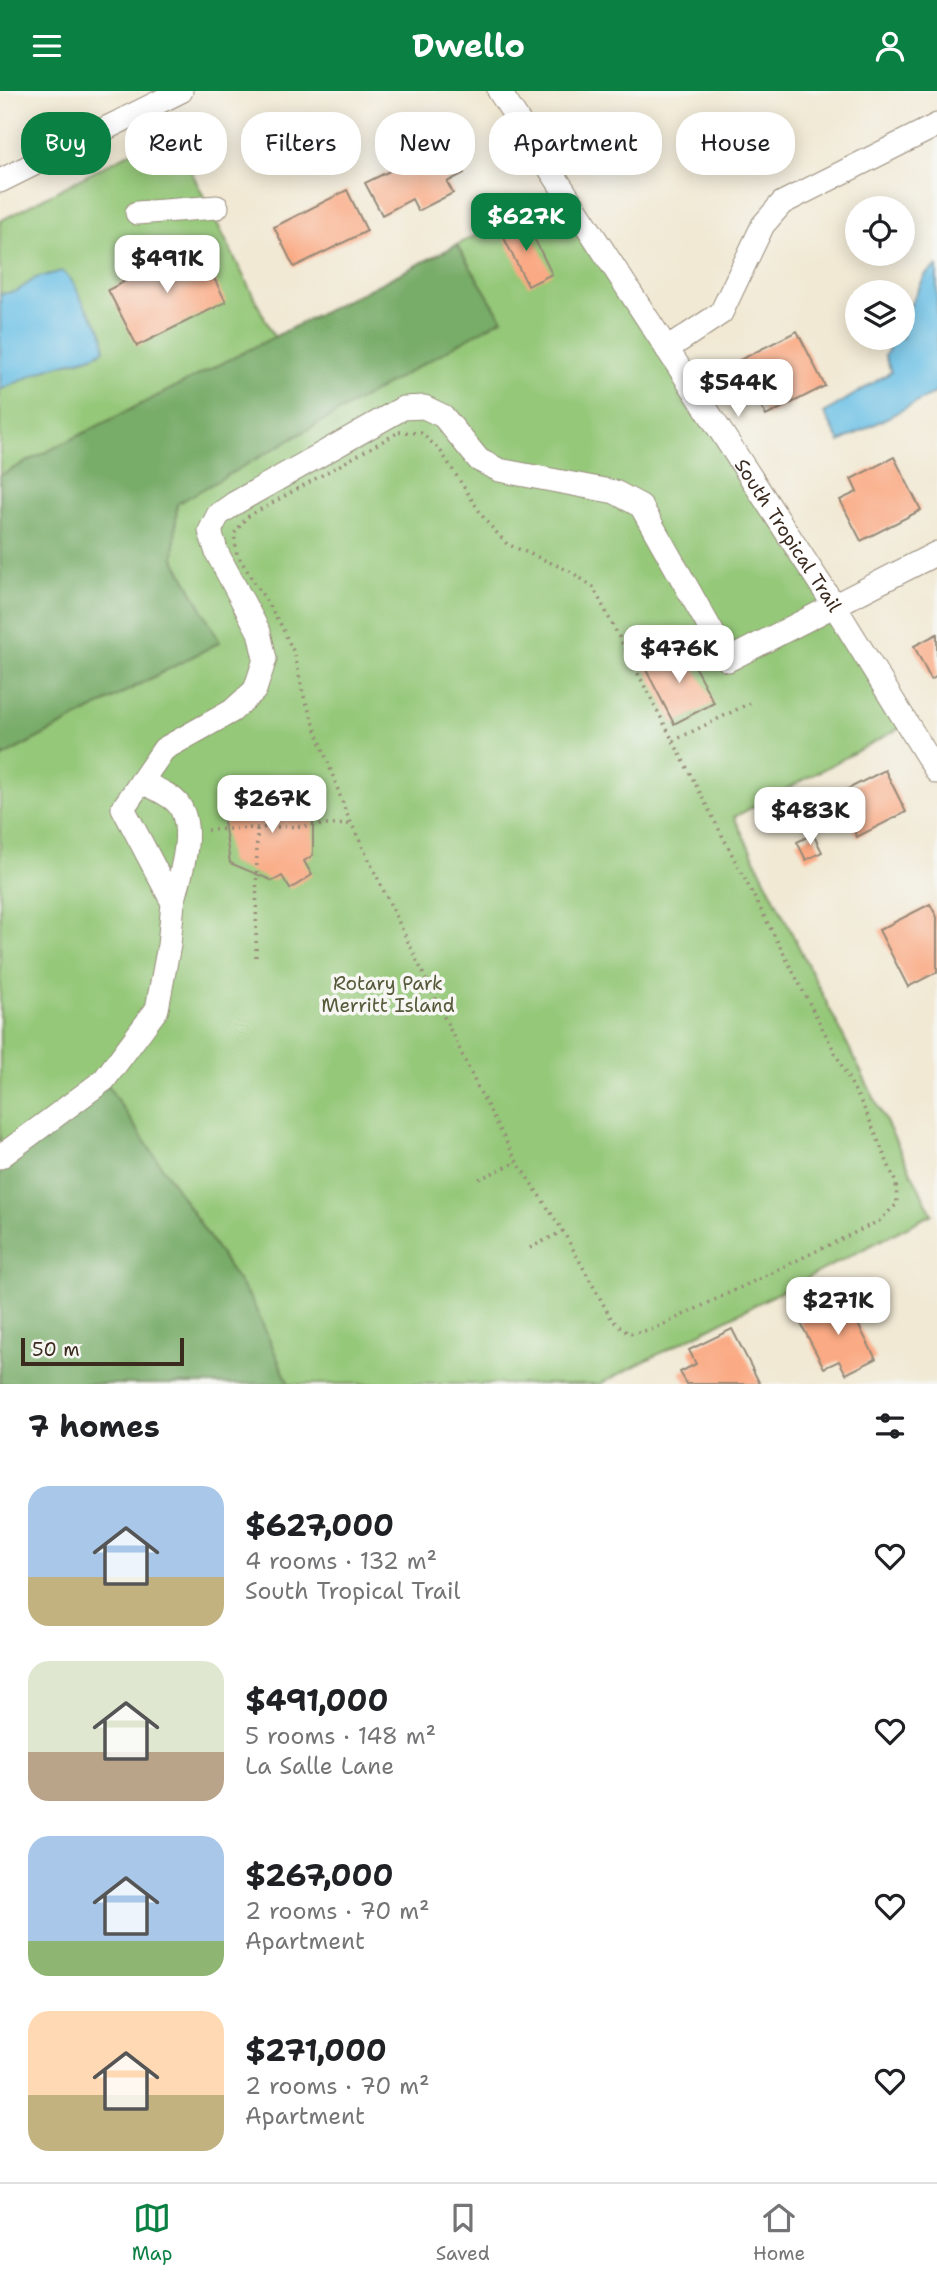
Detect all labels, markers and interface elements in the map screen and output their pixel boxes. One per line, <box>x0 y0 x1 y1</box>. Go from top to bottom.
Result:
text: Dwello <box>412 24 525 67</box>
icon: menu <box>28 27 66 65</box>
icon: person <box>871 27 909 65</box>
chip: Buy <box>21 112 111 175</box>
chip: Rent <box>125 112 227 175</box>
chip: Filters <box>241 112 361 175</box>
chip: New <box>375 112 475 175</box>
chip: Apartment <box>489 112 662 175</box>
chip: House <box>676 112 795 175</box>
pin: $627K <box>477 193 575 253</box>
map controls <box>845 196 915 350</box>
button: locate <box>845 196 915 266</box>
text: $627K <box>487 201 565 231</box>
pin: $491K <box>118 235 216 295</box>
text: $491K <box>131 243 203 273</box>
button: layers <box>845 280 915 350</box>
pin: $544K <box>689 359 787 419</box>
text: $544K <box>699 367 777 397</box>
street label: South Tropical Trail <box>729 454 847 617</box>
pin: $476K <box>630 625 728 685</box>
text: $476K <box>640 633 718 663</box>
pin: $267K <box>223 775 321 835</box>
text: $267K <box>233 783 311 813</box>
pin: $483K <box>761 787 859 847</box>
text: $483K <box>770 795 850 825</box>
park label: Rotary Park Merritt Island <box>321 971 455 1018</box>
pin: $271K <box>789 1277 887 1337</box>
text: $271K <box>802 1285 874 1315</box>
scale bar <box>21 1335 184 1367</box>
text: 50 m <box>32 1337 80 1362</box>
text: 7 homes <box>28 1406 160 1447</box>
icon: filters <box>871 1407 909 1445</box>
text: $627,000 <box>245 1505 394 1546</box>
icon: home <box>84 1514 168 1598</box>
icon: heart <box>871 1537 909 1575</box>
text: 4 rooms · 132 m² <box>245 1546 437 1576</box>
text: South Tropical Trail <box>245 1576 460 1606</box>
text: $491,000 <box>245 1680 388 1721</box>
icon: home <box>84 1689 168 1773</box>
icon: heart <box>871 1712 909 1750</box>
text: 5 rooms · 148 m² <box>245 1721 436 1751</box>
text: La Salle Lane <box>245 1751 394 1781</box>
text: $267,000 <box>245 1855 393 1896</box>
icon: home <box>84 1864 168 1948</box>
icon: heart <box>871 1887 909 1925</box>
text: 2 rooms · 70 m² <box>245 1896 430 1926</box>
text: Apartment <box>245 1926 365 1956</box>
text: $271,000 <box>245 2030 387 2071</box>
icon: home <box>84 2039 168 2123</box>
icon: heart <box>871 2062 909 2100</box>
text: 2 rooms · 70 m² <box>245 2071 430 2101</box>
text: Apartment <box>245 2101 365 2131</box>
tab: Map <box>132 2199 172 2266</box>
tab: Saved <box>436 2199 490 2266</box>
tab: Home <box>753 2199 805 2266</box>

